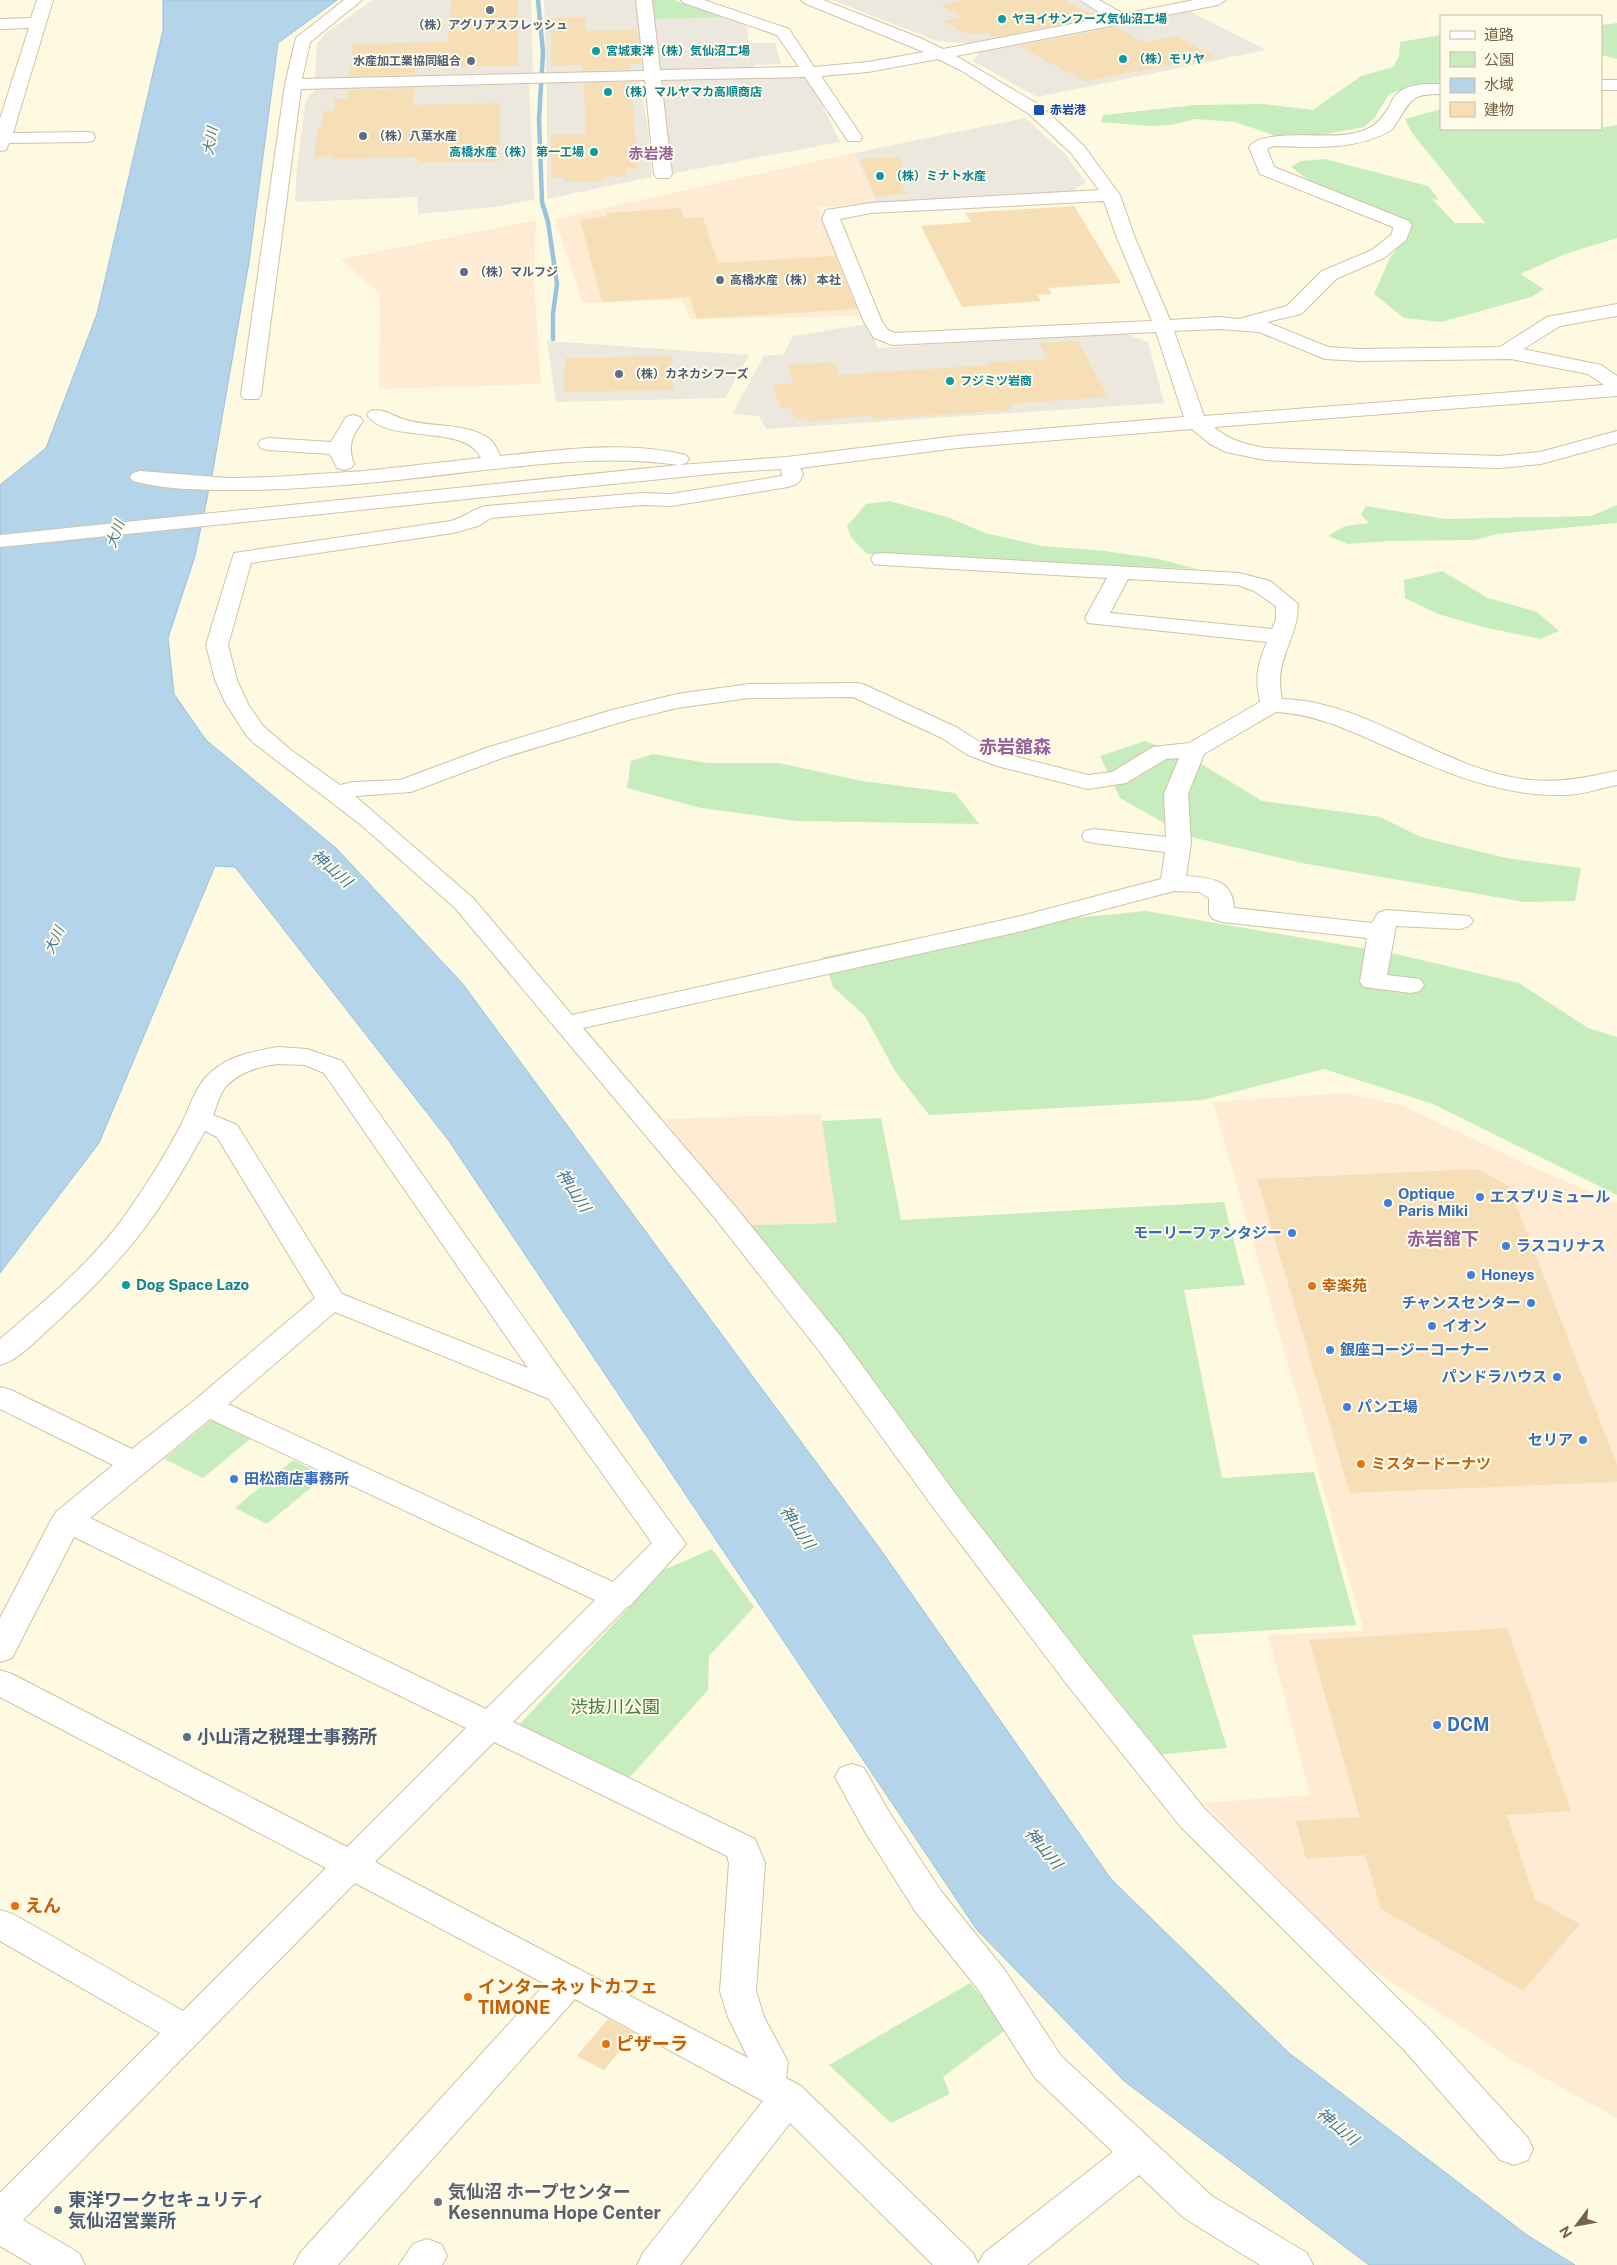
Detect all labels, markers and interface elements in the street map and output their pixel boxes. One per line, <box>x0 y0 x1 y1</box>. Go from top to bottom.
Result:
marker: （株）アグリアスフレッシュ <box>484 4 496 16</box>
place label: ヤヨイサンフーズ気仙沼工場 <box>1012 12 1167 26</box>
marker: ヤヨイサンフーズ気仙沼工場 <box>996 13 1008 25</box>
legend <box>1440 15 1602 130</box>
place label: （株）アグリアスフレッシュ <box>412 18 568 32</box>
text: 道路 <box>1484 26 1514 43</box>
place label: 宮城東洋（株）気仙沼工場 <box>606 44 750 58</box>
marker: 宮城東洋（株）気仙沼工場 <box>590 45 602 57</box>
text: 公園 <box>1484 51 1514 68</box>
place label: （株）モリヤ <box>1133 52 1205 66</box>
marker: （株）モリヤ <box>1117 53 1129 65</box>
place label: 水産加工業協同組合 <box>353 54 461 68</box>
marker: 水産加工業協同組合 <box>465 55 477 67</box>
text: 水域 <box>1484 76 1514 93</box>
place label: （株）マルヤマカ高順商店 <box>618 85 762 99</box>
marker: （株）マルヤマカ高順商店 <box>602 86 614 98</box>
text: 建物 <box>1484 101 1514 118</box>
marker: 赤岩港 <box>1032 103 1046 117</box>
place label: 赤岩港 <box>1050 103 1086 117</box>
water label: 大川 <box>200 124 221 156</box>
place label: （株）八葉水産 <box>373 129 457 143</box>
marker: （株）八葉水産 <box>357 130 369 142</box>
place label: 高橋水産（株） 第一工場 <box>449 145 584 159</box>
district label: 赤岩港 <box>628 145 674 162</box>
marker: 高橋水産（株） 第一工場 <box>588 146 600 158</box>
place label: （株）ミナト水産 <box>890 169 986 183</box>
marker: （株）ミナト水産 <box>874 170 886 182</box>
place label: （株）マルフジ <box>474 265 558 279</box>
marker: （株）マルフジ <box>458 266 470 278</box>
place label: 高橋水産（株） 本社 <box>730 273 841 287</box>
marker: 高橋水産（株） 本社 <box>714 274 726 286</box>
place label: （株）カネカシフーズ <box>629 367 748 381</box>
marker: （株）カネカシフーズ <box>613 368 625 380</box>
place label: フジミツ岩商 <box>960 374 1032 388</box>
marker: フジミツ岩商 <box>944 375 956 387</box>
water label: 大川 <box>103 516 128 550</box>
district label: 赤岩舘森 <box>979 736 1051 757</box>
water label: 神山川 <box>307 845 358 893</box>
water label: 大川 <box>41 922 68 956</box>
water label: 神山川 <box>553 1165 596 1217</box>
place label: Optique Paris Miki <box>1398 1185 1468 1219</box>
place label: エスプリミュール <box>1490 1188 1610 1205</box>
marker: エスプリミュール <box>1474 1191 1486 1203</box>
marker: Optique Paris Miki <box>1382 1197 1394 1209</box>
place label: モーリーファンタジー <box>1133 1224 1282 1241</box>
marker: モーリーファンタジー <box>1286 1227 1298 1239</box>
district label: 赤岩舘下 <box>1407 1228 1479 1249</box>
place label: ラスコリナス <box>1516 1237 1606 1254</box>
marker: ラスコリナス <box>1500 1240 1512 1252</box>
place label: Honeys <box>1481 1266 1535 1283</box>
marker: Honeys <box>1465 1269 1477 1281</box>
place label: Dog Space Lazo <box>136 1276 250 1293</box>
place label: 幸楽苑 <box>1322 1277 1367 1294</box>
marker: Dog Space Lazo <box>120 1279 132 1291</box>
marker: 幸楽苑 <box>1306 1280 1318 1292</box>
place label: チャンスセンター <box>1401 1294 1521 1311</box>
marker: チャンスセンター <box>1525 1297 1537 1309</box>
place label: イオン <box>1442 1317 1487 1334</box>
marker: イオン <box>1426 1320 1438 1332</box>
place label: 銀座コージーコーナー <box>1340 1341 1490 1358</box>
marker: 銀座コージーコーナー <box>1324 1344 1336 1356</box>
place label: パンドラハウス <box>1441 1368 1547 1385</box>
marker: パンドラハウス <box>1551 1371 1563 1383</box>
place label: パン工場 <box>1357 1398 1418 1415</box>
marker: パン工場 <box>1341 1401 1353 1413</box>
place label: セリア <box>1528 1431 1573 1448</box>
marker: セリア <box>1577 1434 1589 1446</box>
place label: ミスタードーナツ <box>1371 1455 1491 1472</box>
marker: ミスタードーナツ <box>1355 1458 1367 1470</box>
place label: 田松商店事務所 <box>244 1470 349 1487</box>
marker: 田松商店事務所 <box>228 1473 240 1485</box>
water label: 神山川 <box>776 1502 820 1554</box>
park label: 渋抜川公園 <box>570 1696 660 1717</box>
place label: DCM <box>1447 1714 1489 1735</box>
marker: DCM <box>1431 1719 1443 1731</box>
place label: 小山清之税理士事務所 <box>197 1726 377 1747</box>
marker: 小山清之税理士事務所 <box>181 1731 193 1743</box>
water label: 神山川 <box>1021 1824 1068 1874</box>
place label: えん <box>25 1895 61 1916</box>
marker: えん <box>9 1900 21 1912</box>
place label: インターネットカフェ TIMONE <box>478 1976 658 2018</box>
marker: インターネットカフェ TIMONE <box>462 1991 474 2003</box>
place label: ピザーラ <box>616 2033 688 2054</box>
marker: ピザーラ <box>600 2038 612 2050</box>
water label: 神山川 <box>1313 2104 1364 2150</box>
place label: 気仙沼 ホープセンター Kesennuma Hope Center <box>448 2181 662 2223</box>
place label: 東洋ワークセキュリティ 気仙沼営業所 <box>68 2189 265 2231</box>
marker: 気仙沼 ホープセンター Kesennuma Hope Center <box>432 2196 444 2208</box>
north arrow <box>1552 2200 1602 2250</box>
marker: 東洋ワークセキュリティ 気仙沼営業所 <box>52 2204 64 2216</box>
text: N <box>1556 2223 1576 2241</box>

